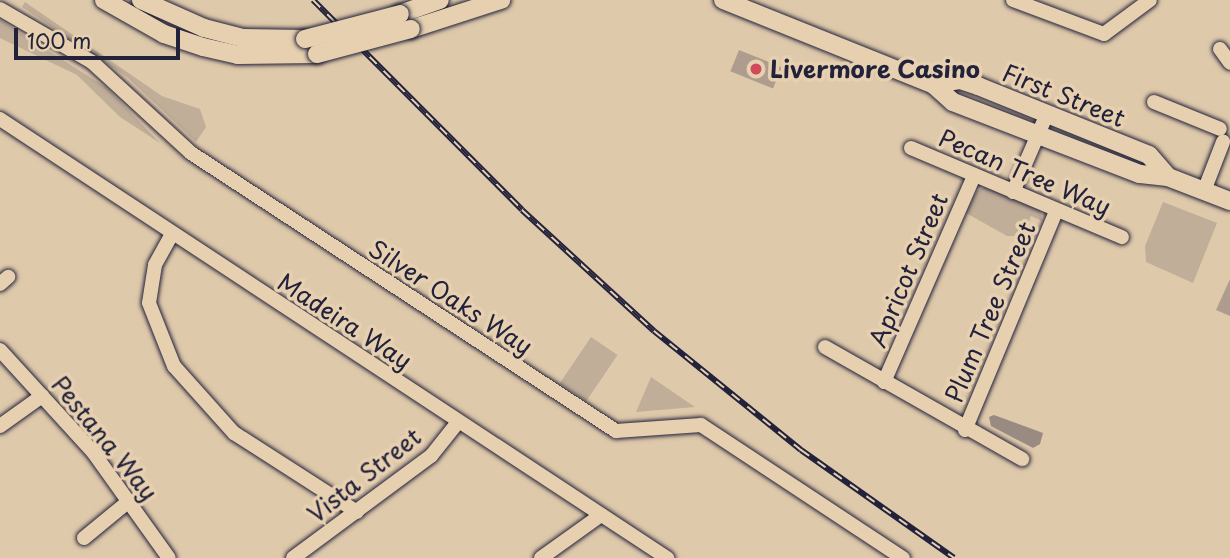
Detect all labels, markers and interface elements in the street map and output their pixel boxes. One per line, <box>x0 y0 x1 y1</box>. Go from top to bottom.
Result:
scale bar <box>18 14 184 58</box>
text: 100 m <box>27 24 91 56</box>
place label: Livermore Casino <box>770 55 980 83</box>
street label: First Street <box>998 57 1130 133</box>
marker: Livermore Casino <box>748 61 764 77</box>
street label: Pecan Tree Way <box>934 122 1116 222</box>
street label: Apricot Street <box>862 188 954 352</box>
street label: Plum Tree Street <box>939 217 1041 407</box>
street label: Silver Oaks Way <box>363 233 539 361</box>
street label: Madeira Way <box>272 267 418 375</box>
street label: Pestana Way <box>46 370 164 506</box>
street label: Vista Street <box>301 421 427 529</box>

